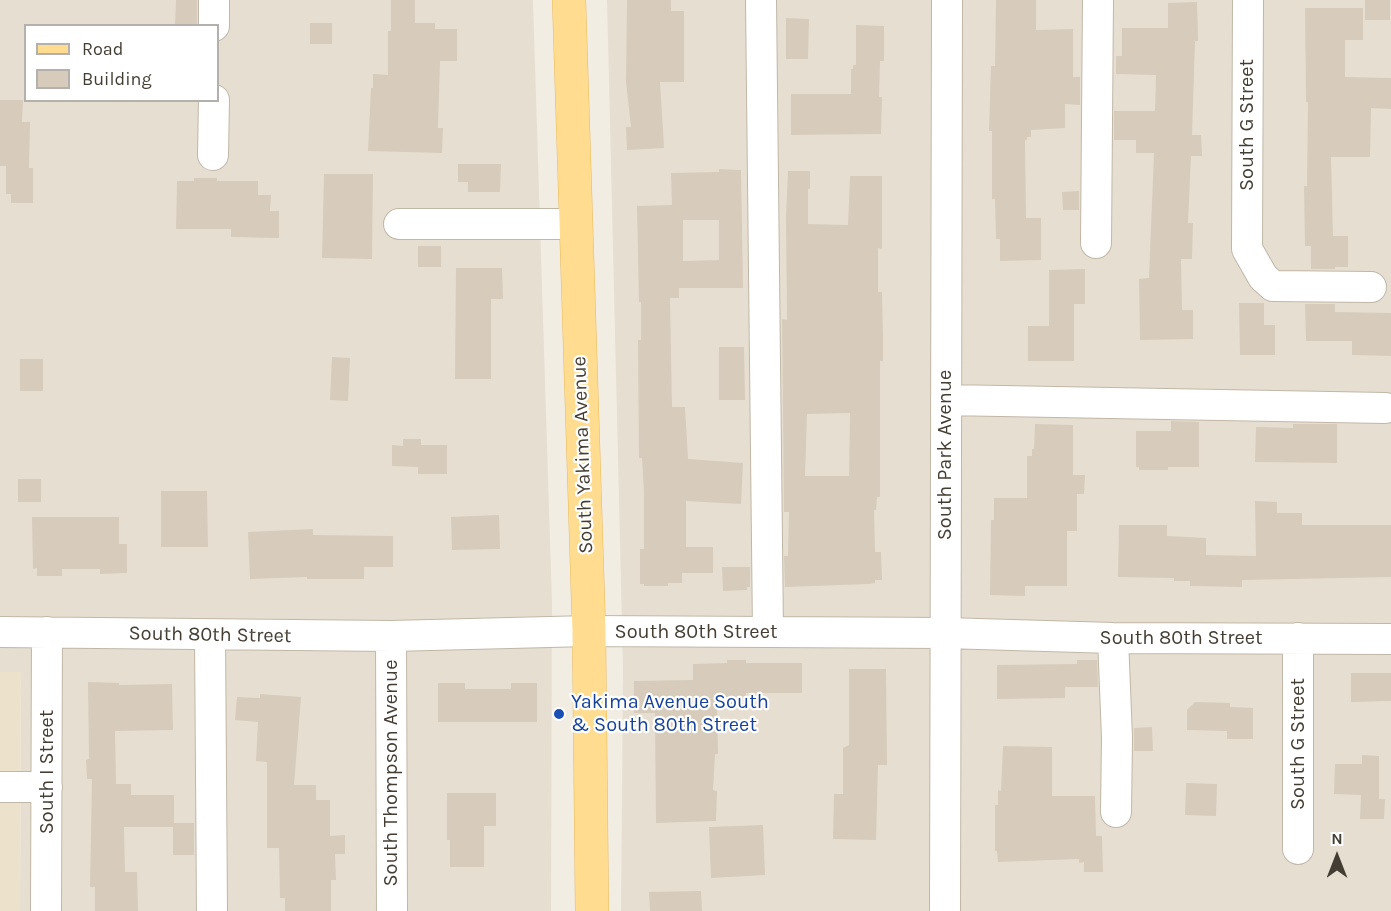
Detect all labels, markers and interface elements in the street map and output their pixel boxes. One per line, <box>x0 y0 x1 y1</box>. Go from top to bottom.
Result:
legend <box>24 24 219 102</box>
text: Road <box>82 38 123 60</box>
street label: South G Street <box>1235 59 1259 191</box>
text: Building <box>82 68 152 90</box>
street label: South Yakima Avenue <box>568 356 598 554</box>
street label: South Park Avenue <box>933 370 957 540</box>
street label: South 80th Street <box>615 620 777 644</box>
street label: South 80th Street <box>128 622 292 648</box>
street label: South 80th Street <box>1100 626 1262 650</box>
street label: South Thompson Avenue <box>379 660 403 886</box>
street label: South G Street <box>1286 678 1310 810</box>
place label: Yakima Avenue South & South 80th Street <box>571 690 769 737</box>
marker: Yakima Avenue South & South 80th Street <box>552 707 566 721</box>
street label: South I Street <box>35 710 59 834</box>
north arrow <box>1307 827 1367 887</box>
text: N <box>1331 829 1343 848</box>

